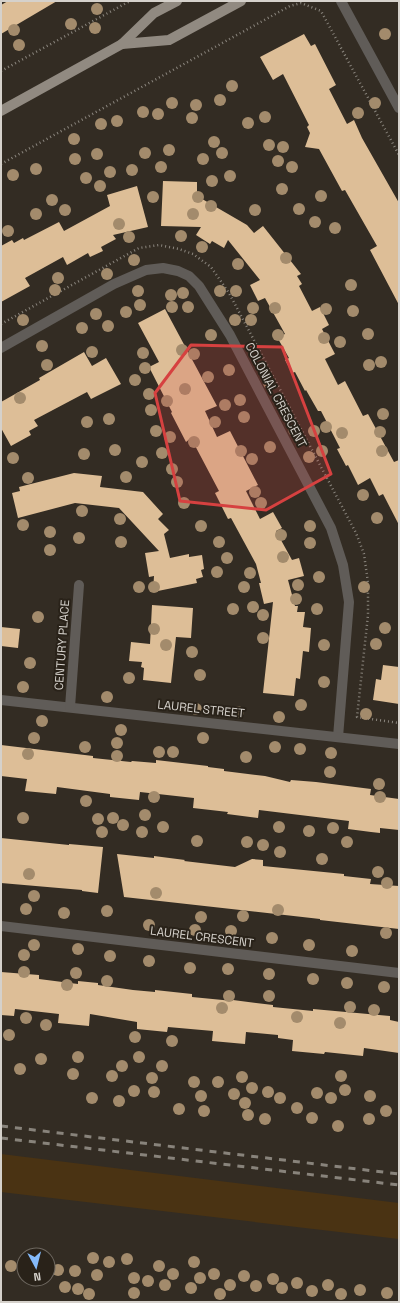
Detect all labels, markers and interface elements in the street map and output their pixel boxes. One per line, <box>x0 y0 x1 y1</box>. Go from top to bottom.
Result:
street label: COLONIAL CRESCENT <box>242 340 310 450</box>
street label: CENTURY PLACE <box>51 599 73 691</box>
street label: LAUREL STREET <box>157 696 245 722</box>
street label: LAUREL CRESCENT <box>149 923 255 951</box>
north arrow <box>16 1247 56 1287</box>
text: N <box>33 1270 42 1284</box>

